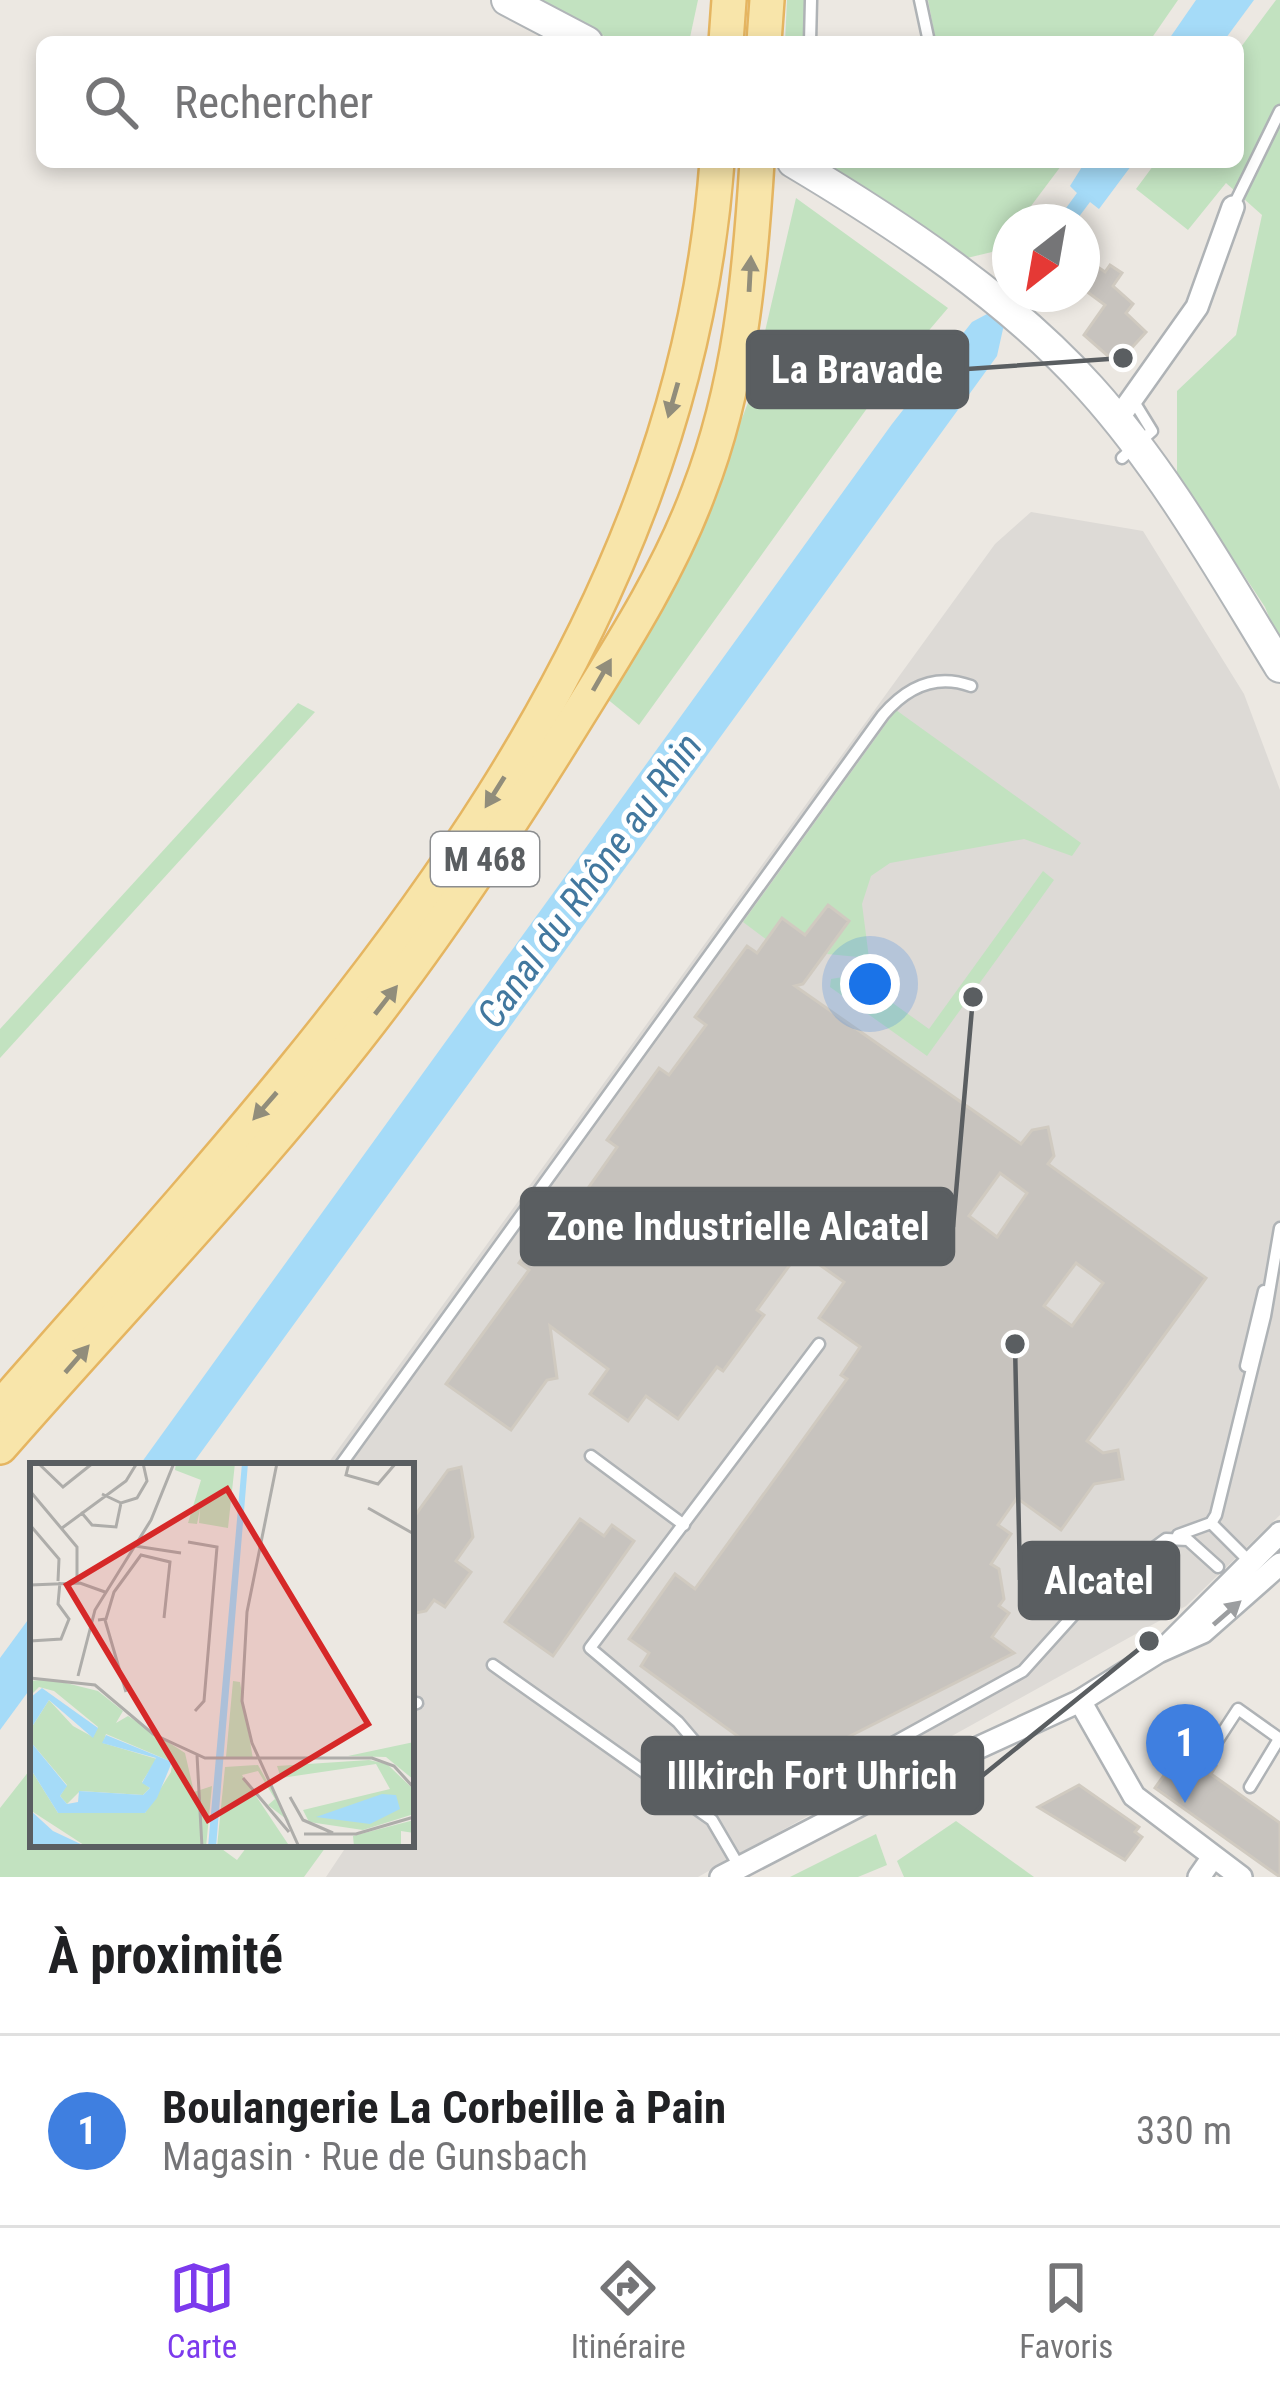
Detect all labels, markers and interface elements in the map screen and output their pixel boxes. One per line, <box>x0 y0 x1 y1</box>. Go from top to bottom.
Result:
search box <box>36 36 1244 168</box>
icon: search <box>78 69 144 135</box>
text: Rechercher <box>174 76 373 129</box>
north arrow <box>992 204 1100 312</box>
one-way arrow <box>741 254 760 292</box>
callout: La Bravade <box>748 332 967 407</box>
text: La Bravade <box>771 347 943 393</box>
one-way arrow <box>663 383 681 419</box>
one-way arrow <box>591 658 612 692</box>
water label: Canal du Rhône au Rhin <box>468 725 712 1037</box>
one-way arrow <box>485 776 507 808</box>
road number: M 468 <box>431 832 539 886</box>
your location <box>840 954 900 1014</box>
one-way arrow <box>373 984 398 1015</box>
one-way arrow <box>252 1091 279 1121</box>
callout: Zone Industrielle Alcatel <box>522 1189 953 1264</box>
text: Zone Industrielle Alcatel <box>546 1204 930 1250</box>
one-way arrow <box>63 1344 90 1374</box>
inset map <box>30 1463 414 1847</box>
callout: Alcatel <box>1020 1543 1178 1618</box>
text: Alcatel <box>1044 1558 1154 1604</box>
one-way arrow <box>1212 1600 1242 1627</box>
pin: 1 <box>1146 1704 1224 1803</box>
callout: Illkirch Fort Uhrich <box>643 1738 982 1813</box>
text: Illkirch Fort Uhrich <box>666 1753 958 1799</box>
text: À proximité <box>48 1926 283 1985</box>
text: Boulangerie La Corbeille à Pain <box>162 2081 726 2134</box>
text: 1 <box>77 2108 97 2154</box>
text: 330 m <box>1136 2108 1232 2154</box>
text: Magasin · Rue de Gunsbach <box>162 2134 588 2180</box>
tab: Carte <box>167 2255 237 2366</box>
tab: Itinéraire <box>571 2255 686 2366</box>
tab: Favoris <box>1019 2255 1113 2366</box>

